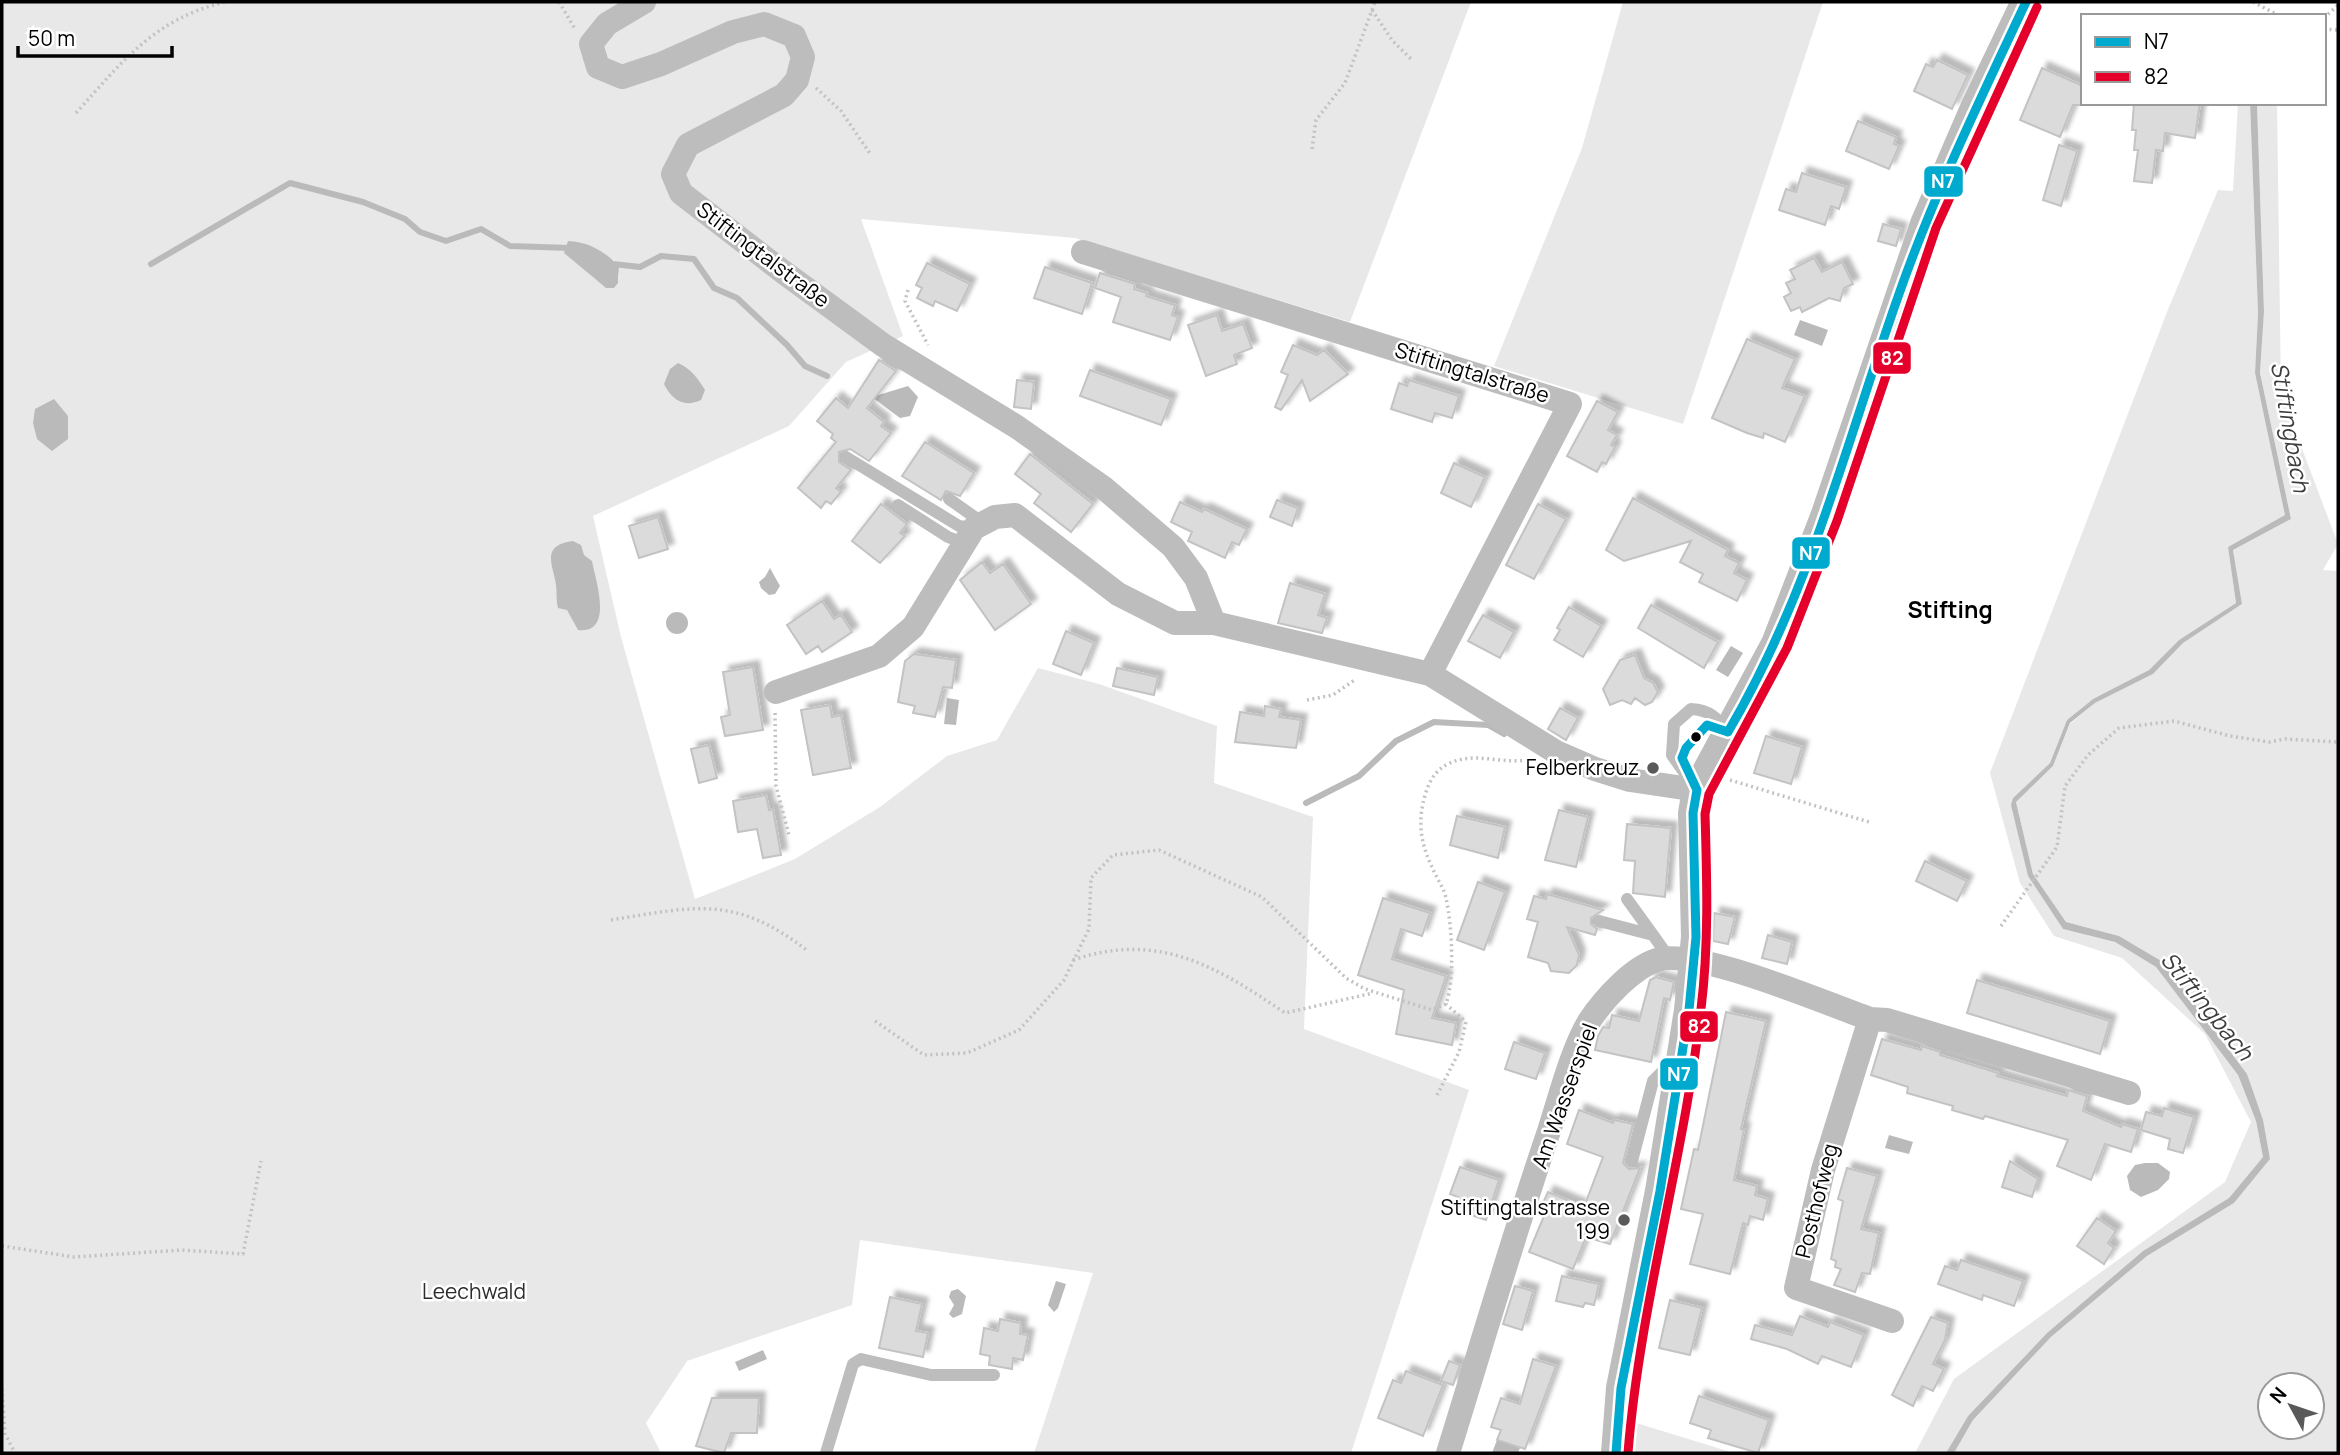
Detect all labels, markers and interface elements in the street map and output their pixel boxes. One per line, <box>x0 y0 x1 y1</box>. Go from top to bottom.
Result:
scale bar <box>18 14 172 58</box>
legend <box>2081 14 2326 105</box>
text: 50 m <box>28 24 75 52</box>
text: N7 <box>2144 27 2169 55</box>
text: 82 <box>2144 62 2168 90</box>
line badge: N7 <box>1923 165 1964 198</box>
text: N7 <box>1931 168 1955 194</box>
street label: Stiftingtalstraße <box>691 195 836 314</box>
street label: Stiftingtalstraße <box>1392 335 1553 409</box>
line badge: 82 <box>1872 341 1912 375</box>
text: 82 <box>1881 345 1903 371</box>
water label: Stiftingbach <box>2264 359 2318 496</box>
line badge: N7 <box>1791 536 1831 570</box>
text: N7 <box>1799 540 1823 566</box>
district label: Stifting <box>1907 593 1993 625</box>
unlabelled marker <box>1689 730 1703 744</box>
place label: Felberkreuz <box>1526 753 1639 781</box>
marker: Felberkreuz <box>1645 760 1661 776</box>
water label: Stiftingbach <box>2154 944 2262 1068</box>
line badge: 82 <box>1679 1010 1719 1043</box>
text: 82 <box>1688 1013 1710 1039</box>
street label: Am Wasserspiel <box>1525 1019 1603 1172</box>
line badge: N7 <box>1659 1057 1699 1091</box>
text: N7 <box>1667 1061 1691 1087</box>
street label: Posthofweg <box>1788 1141 1844 1261</box>
place label: Stiftingtalstrasse 199 <box>1441 1193 1610 1245</box>
marker: Stiftingtalstrasse 199 <box>1616 1212 1632 1228</box>
park label: Leechwald <box>422 1277 526 1305</box>
north arrow <box>2256 1371 2326 1441</box>
text: N <box>2264 1381 2292 1409</box>

